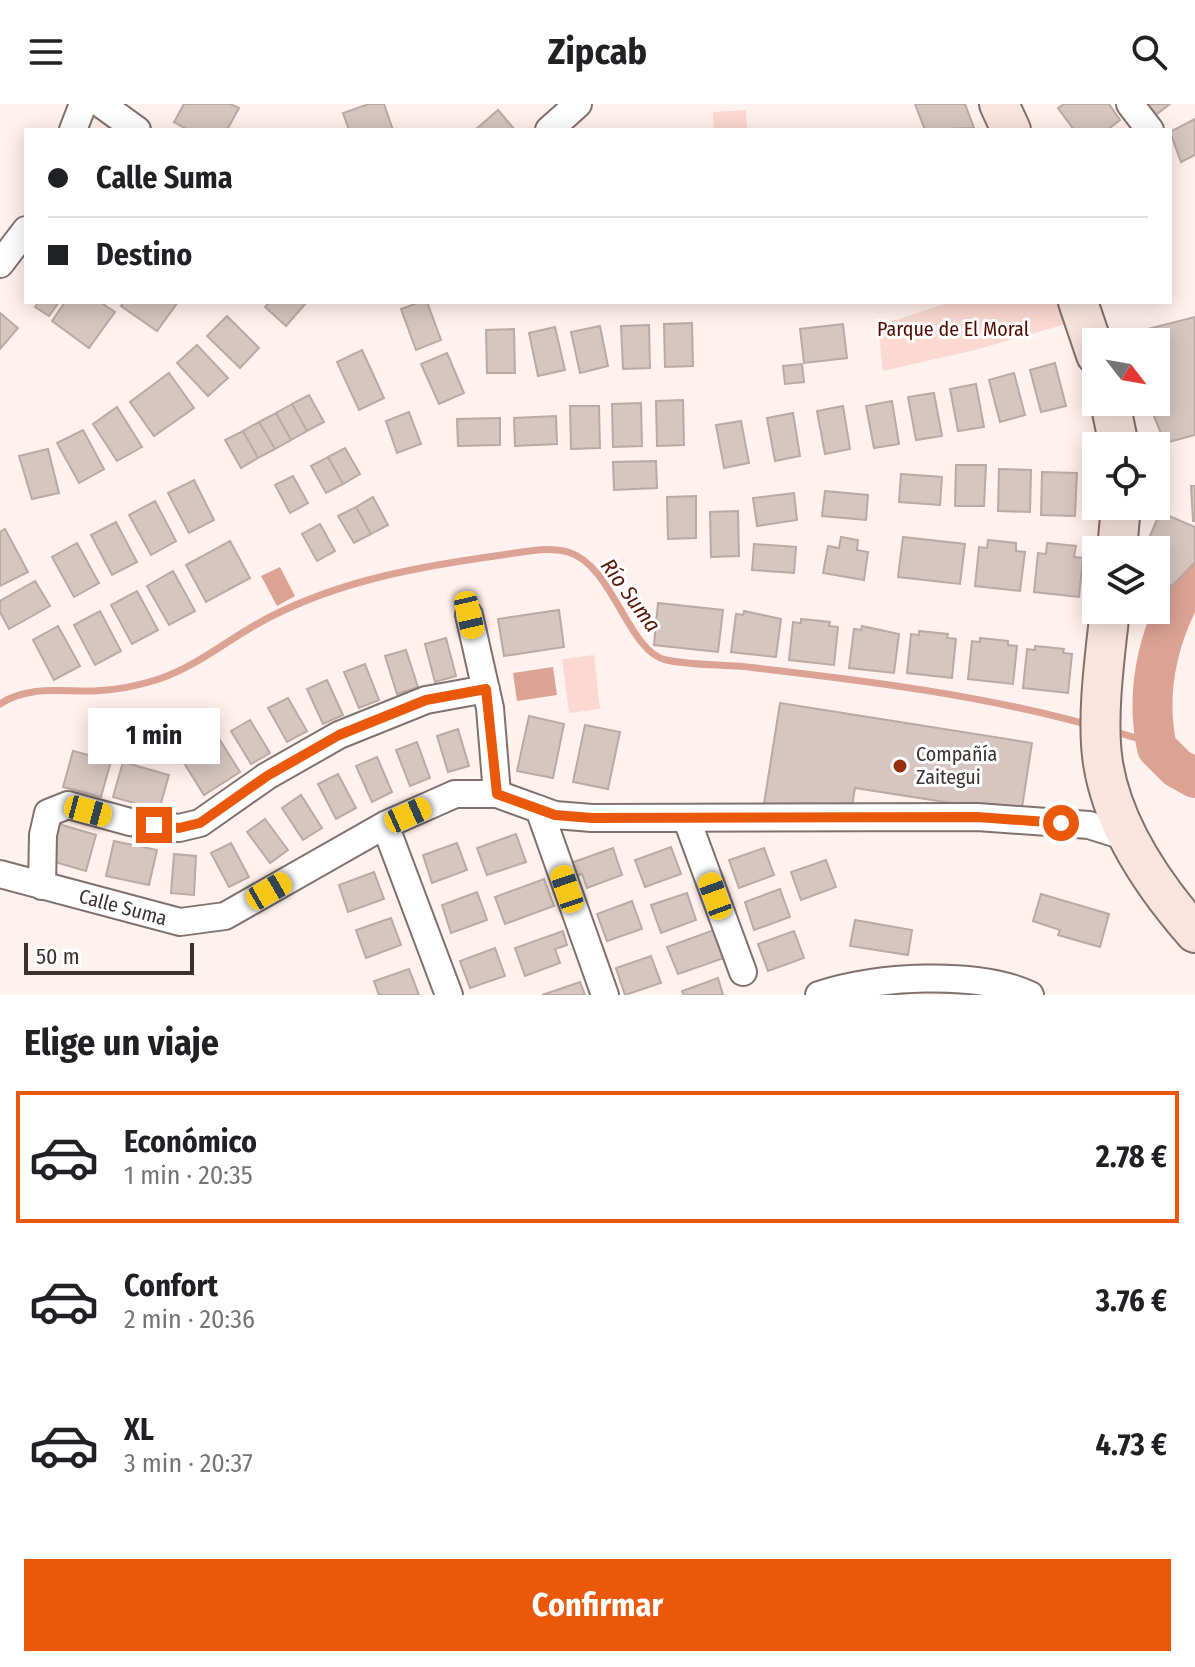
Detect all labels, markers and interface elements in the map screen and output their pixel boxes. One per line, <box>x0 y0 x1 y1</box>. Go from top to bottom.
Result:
icon: menu <box>24 30 68 74</box>
text: Zipcab <box>548 30 647 74</box>
icon: search <box>1127 30 1171 74</box>
text: Calle Suma <box>96 160 233 196</box>
text: Destino <box>96 237 192 273</box>
park label: Parque de El Moral <box>877 317 1029 341</box>
north arrow <box>1082 328 1170 416</box>
map controls <box>1082 328 1170 624</box>
button: locate <box>1082 432 1170 520</box>
button: layers <box>1082 536 1170 624</box>
water label: Río Suma <box>595 553 666 637</box>
car <box>452 589 486 641</box>
callout: 1 min <box>88 709 220 765</box>
text: 1 min <box>126 720 182 751</box>
place label: Compañía Zaitegui <box>916 742 997 789</box>
marker: Compañía Zaitegui <box>891 757 909 775</box>
car <box>62 793 114 829</box>
car <box>381 794 435 836</box>
route start <box>1043 805 1079 841</box>
route end <box>136 807 172 843</box>
car <box>548 862 586 916</box>
car <box>242 869 296 913</box>
car <box>696 869 734 923</box>
street label: Calle Suma <box>76 884 170 930</box>
scale bar <box>24 939 194 975</box>
text: 50 m <box>36 943 80 970</box>
text: Elige un viaje <box>24 1021 219 1065</box>
icon: car <box>28 1121 100 1193</box>
text: Económico <box>124 1124 257 1160</box>
text: 2.78 € <box>1096 1139 1167 1175</box>
text: 1 min · 20:35 <box>124 1160 253 1191</box>
icon: car <box>28 1265 100 1337</box>
text: Confort <box>124 1268 218 1304</box>
text: 3.76 € <box>1096 1283 1167 1319</box>
text: 2 min · 20:36 <box>124 1304 255 1335</box>
icon: car <box>28 1409 100 1481</box>
text: XL <box>124 1412 154 1448</box>
text: 4.73 € <box>1095 1427 1167 1463</box>
text: 3 min · 20:37 <box>124 1448 253 1479</box>
button: Confirmar <box>24 1559 1171 1651</box>

